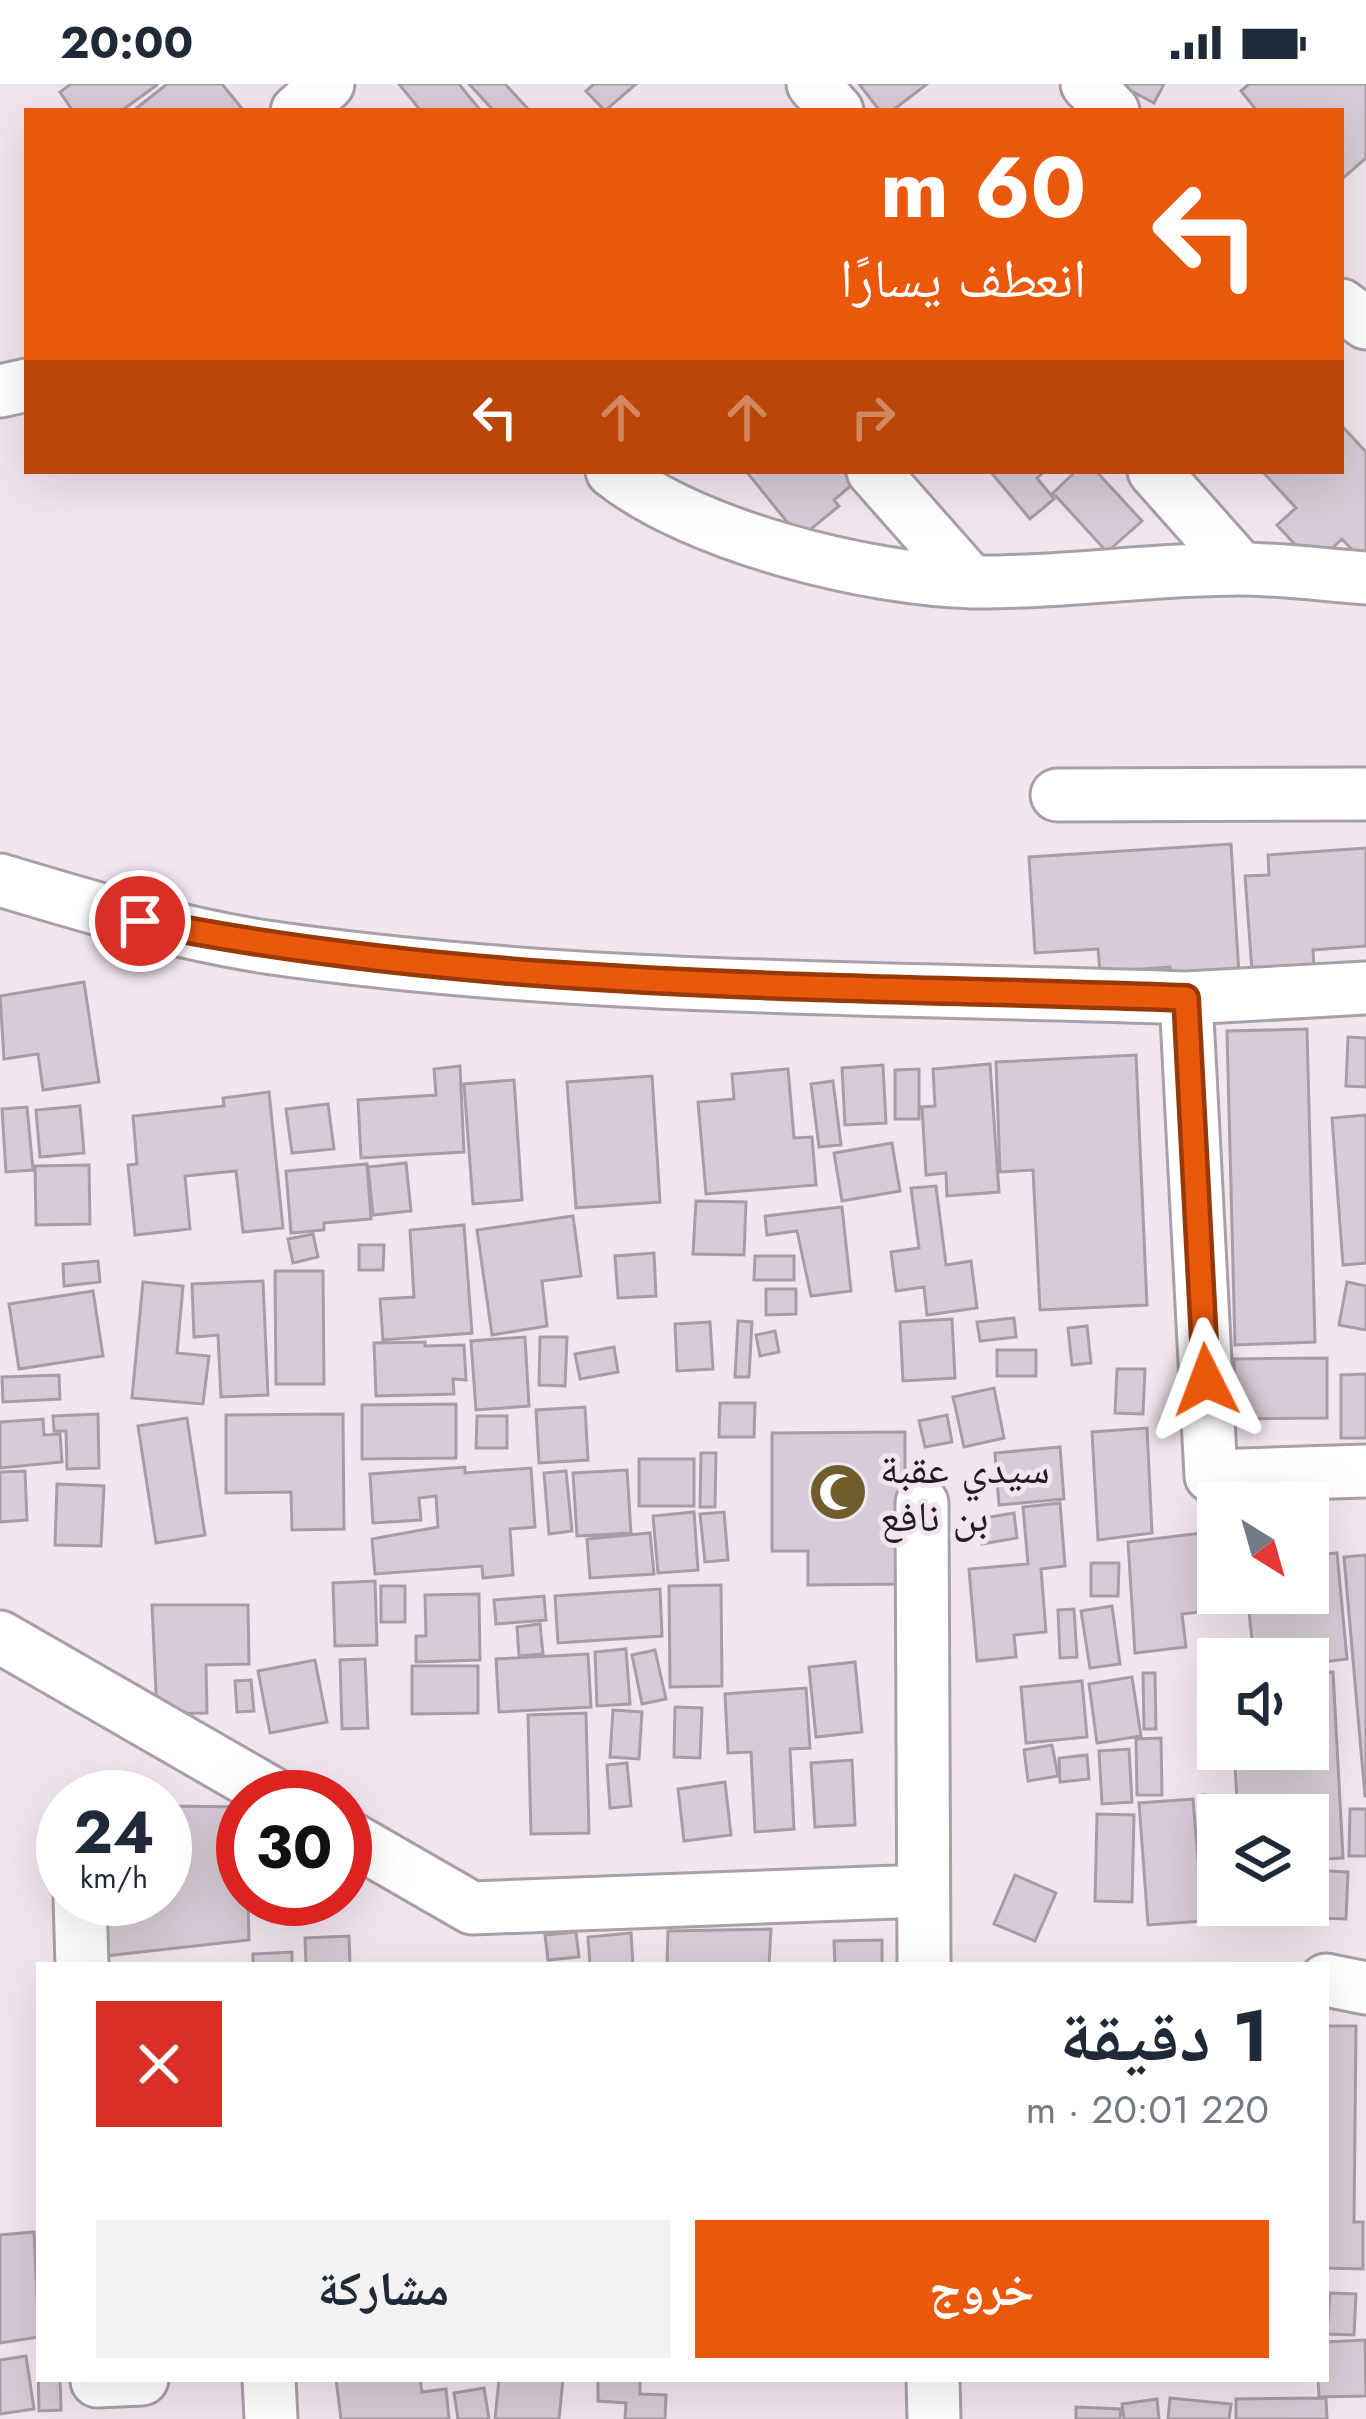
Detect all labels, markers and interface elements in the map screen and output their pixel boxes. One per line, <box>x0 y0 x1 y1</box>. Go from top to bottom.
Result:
text: 20:00 <box>60 10 193 75</box>
text: 60 m <box>880 127 1086 249</box>
icon: left <box>1128 156 1284 312</box>
text: انعطف يسارًا <box>840 239 1086 317</box>
icon: left <box>462 384 528 450</box>
icon: ahead <box>588 384 654 450</box>
icon: ahead <box>714 384 780 450</box>
icon: right <box>840 384 906 450</box>
pin <box>89 870 191 972</box>
icon: arrive <box>107 888 173 954</box>
position arrow <box>1143 1317 1269 1443</box>
place label: سيدي عقبة بن نافع <box>880 1438 1050 1547</box>
mosque icon: سيدي عقبة بن نافع <box>807 1461 869 1523</box>
north arrow <box>1197 1482 1329 1614</box>
map controls <box>1197 1482 1329 1926</box>
button: sound <box>1197 1638 1329 1770</box>
speed limit sign: 30 <box>216 1770 372 1926</box>
text: 24 <box>73 1789 155 1876</box>
button: layers <box>1197 1794 1329 1926</box>
text: km/h <box>80 1856 148 1899</box>
text: 1 دقيقة <box>1060 1984 1269 2088</box>
button: close <box>96 2001 222 2127</box>
text: 220 m · 20:01 <box>1026 2081 1269 2138</box>
button: مشاركة <box>96 2220 671 2358</box>
button: خروج <box>695 2220 1269 2358</box>

